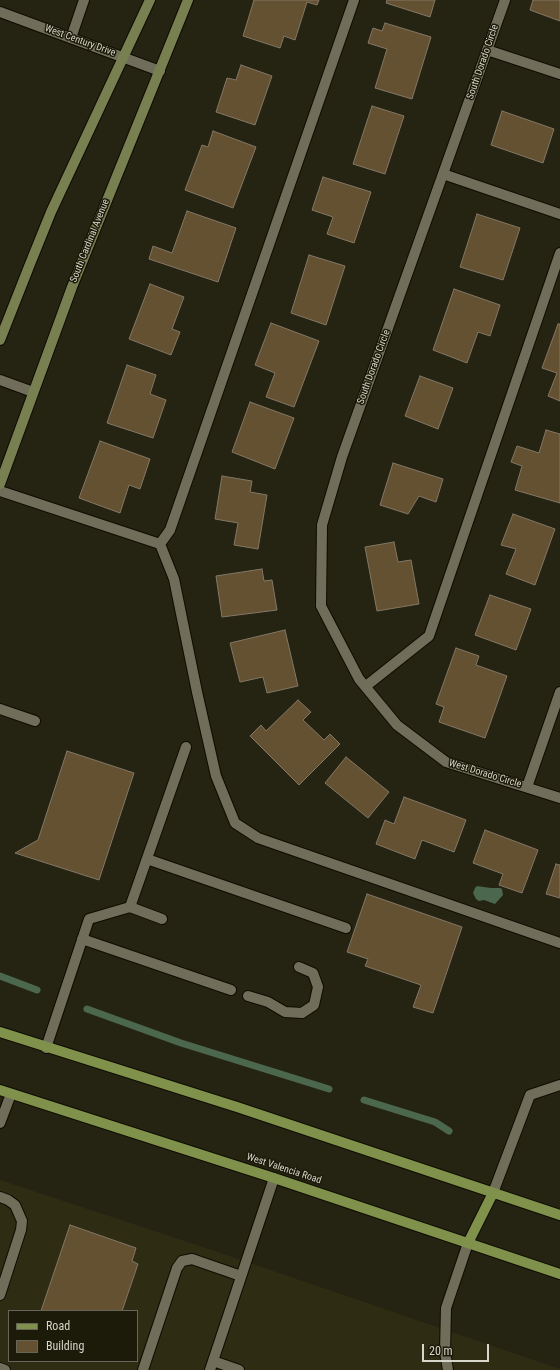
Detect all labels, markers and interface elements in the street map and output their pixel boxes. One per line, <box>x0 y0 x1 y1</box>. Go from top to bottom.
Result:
street label: West Century Drive <box>43 23 117 59</box>
street label: South Dorado Circle <box>465 23 501 101</box>
street label: South Cardinal Avenue <box>68 198 112 284</box>
street label: South Dorado Circle <box>355 328 393 406</box>
street label: West Dorado Circle <box>447 757 523 791</box>
street label: West Valencia Road <box>245 1151 323 1187</box>
legend <box>8 1310 138 1362</box>
text: Road <box>46 1319 70 1333</box>
scale bar <box>424 1336 491 1362</box>
text: Building <box>46 1339 84 1353</box>
text: 20 m <box>429 1344 453 1358</box>

